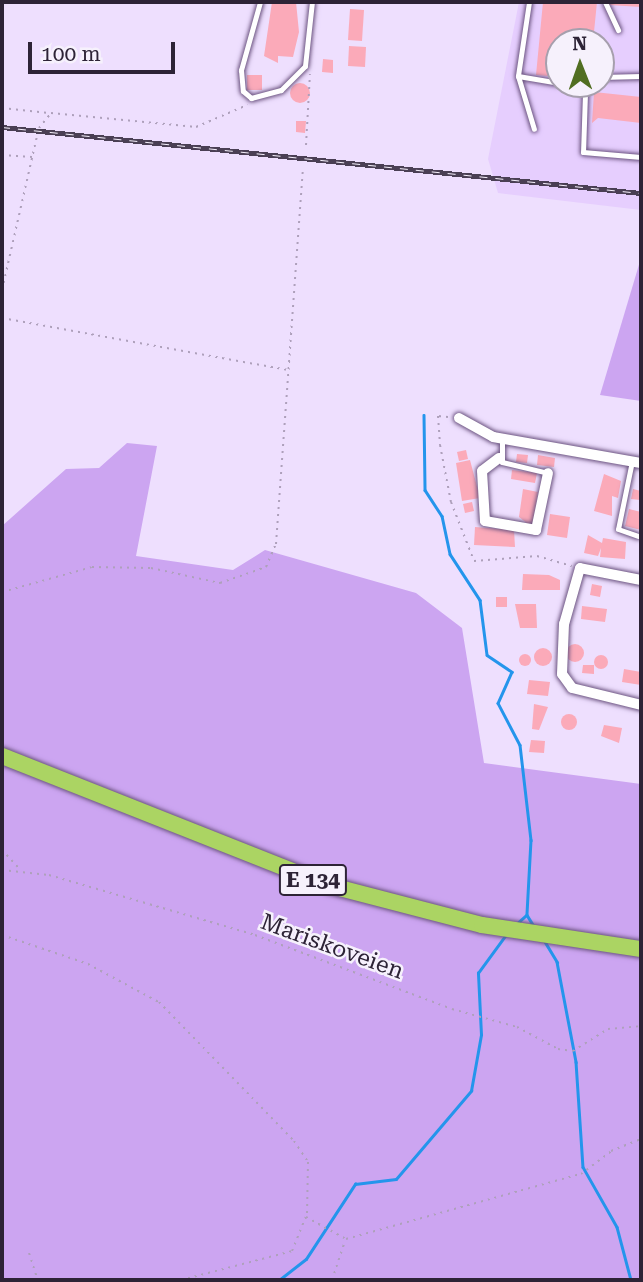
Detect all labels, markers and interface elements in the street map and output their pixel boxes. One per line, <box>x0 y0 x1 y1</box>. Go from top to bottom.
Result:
scale bar <box>32 28 178 72</box>
north arrow <box>545 28 615 98</box>
text: N <box>572 32 587 55</box>
text: 100 m <box>41 42 101 66</box>
road number: E 134 <box>278 862 348 898</box>
street label: Mariskoveien <box>257 908 407 986</box>

